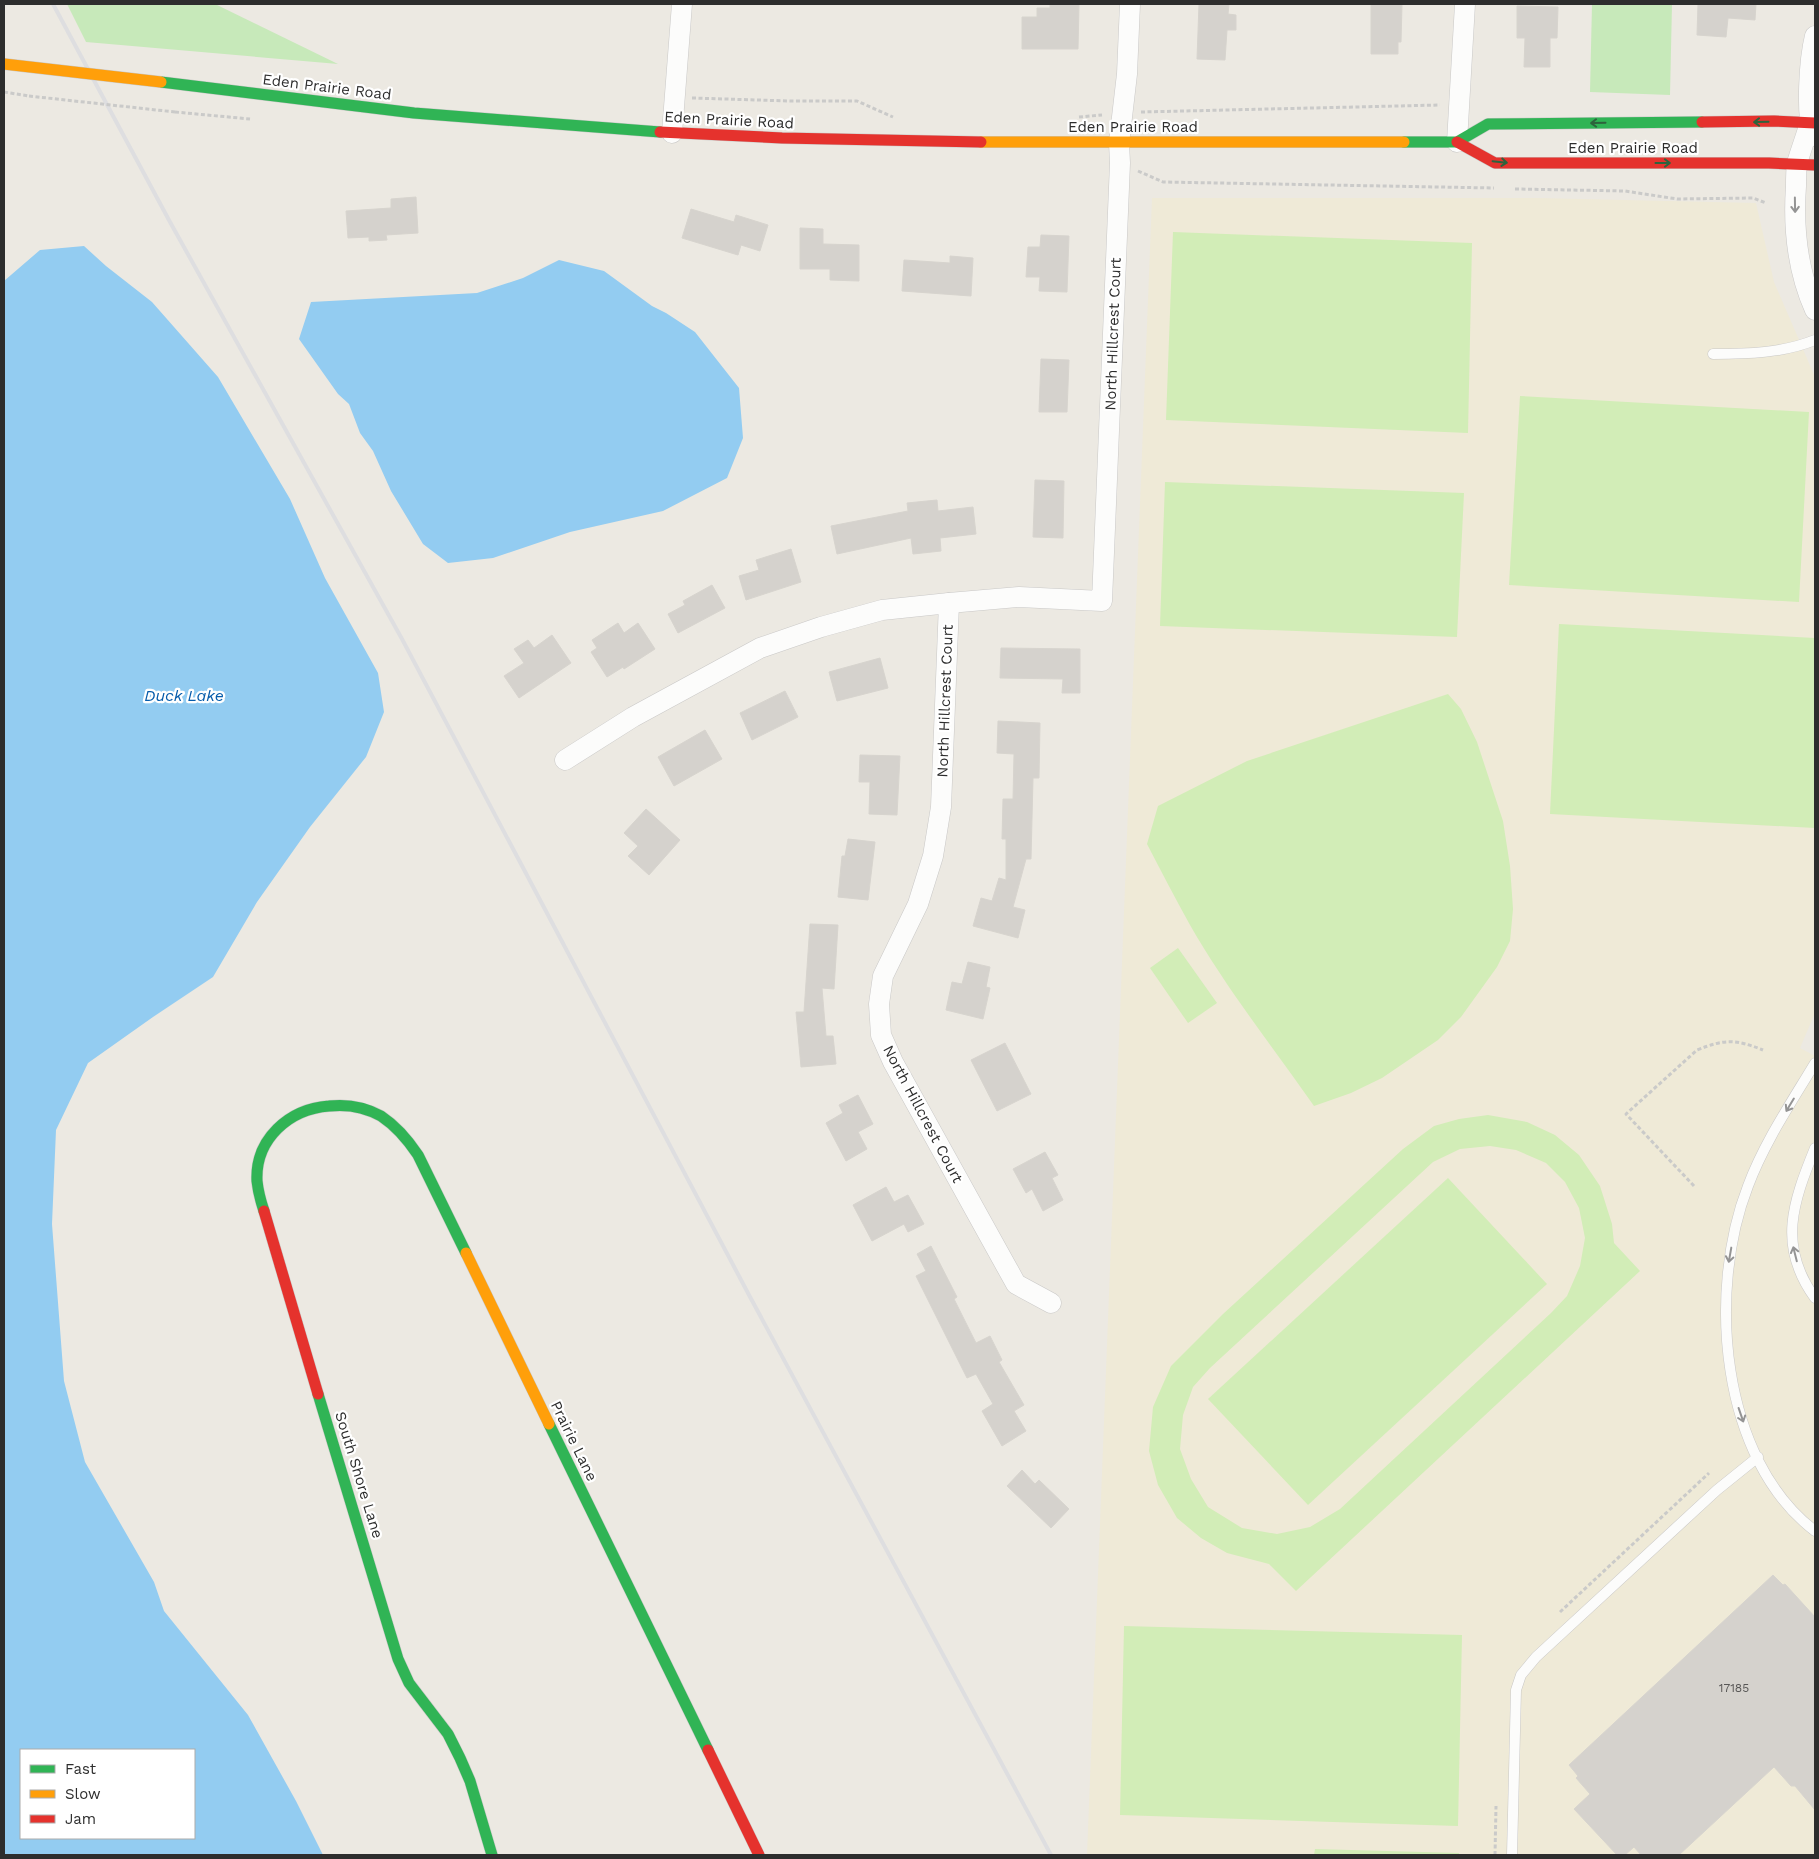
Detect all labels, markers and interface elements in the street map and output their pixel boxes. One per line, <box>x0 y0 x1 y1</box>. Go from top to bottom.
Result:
street label: Eden Prairie Road <box>261 70 393 104</box>
street label: Eden Prairie Road <box>664 108 794 132</box>
one-way arrow <box>1753 117 1769 126</box>
street label: Eden Prairie Road <box>1068 118 1198 136</box>
one-way arrow <box>1591 118 1607 128</box>
street label: Eden Prairie Road <box>1568 139 1698 157</box>
one-way arrow <box>1492 157 1508 167</box>
one-way arrow <box>1654 158 1670 168</box>
one-way arrow <box>1791 197 1800 213</box>
street label: North Hillcrest Court <box>1101 256 1125 411</box>
street label: North Hillcrest Court <box>933 623 957 778</box>
water label: Duck Lake <box>144 686 224 705</box>
street label: North Hillcrest Court <box>879 1042 967 1186</box>
one-way arrow <box>1785 1098 1795 1112</box>
one-way arrow <box>1725 1246 1735 1262</box>
one-way arrow <box>1790 1247 1799 1263</box>
street label: Prairie Lane <box>547 1398 601 1484</box>
one-way arrow <box>1737 1407 1746 1423</box>
street label: South Shore Lane <box>331 1409 387 1541</box>
house number: 17185 <box>1719 1681 1749 1695</box>
legend <box>20 1749 195 1839</box>
text: Fast <box>65 1760 97 1778</box>
text: Slow <box>65 1785 101 1803</box>
text: Jam <box>65 1810 96 1828</box>

